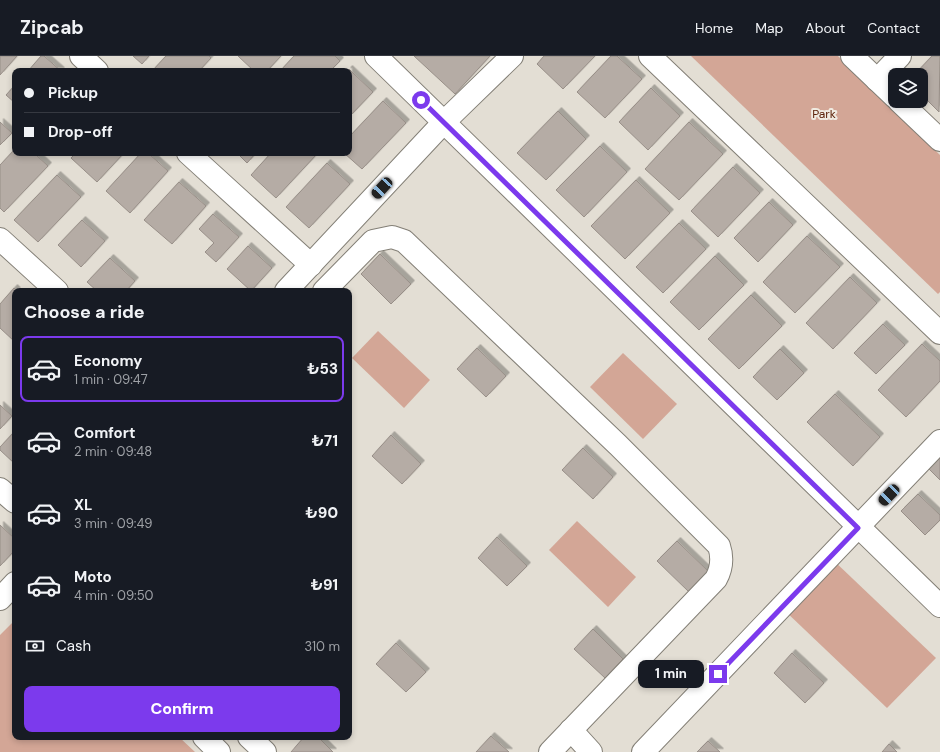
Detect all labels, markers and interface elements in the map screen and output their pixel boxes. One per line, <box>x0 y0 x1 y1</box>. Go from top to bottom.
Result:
text: Zipcab <box>20 15 84 40</box>
text: Home <box>695 19 733 37</box>
text: Map <box>755 19 783 37</box>
text: About <box>805 19 845 37</box>
text: Contact <box>867 19 920 37</box>
map controls <box>888 68 928 108</box>
button: layers <box>888 68 928 108</box>
text: Pickup <box>48 83 98 103</box>
route start <box>412 91 430 109</box>
park label: Park <box>812 106 836 122</box>
text: Drop-off <box>48 122 113 142</box>
car <box>369 175 395 201</box>
text: Choose a ride <box>24 300 145 324</box>
icon: car <box>26 351 62 387</box>
text: Economy <box>74 351 142 371</box>
text: ₺53 <box>307 359 338 379</box>
text: 1 min · 09:47 <box>74 371 148 388</box>
icon: car <box>26 423 62 459</box>
text: Comfort <box>74 423 135 443</box>
text: ₺71 <box>312 431 338 451</box>
text: 2 min · 09:48 <box>74 443 152 460</box>
car <box>876 482 902 508</box>
icon: car <box>26 495 62 531</box>
text: XL <box>74 495 92 515</box>
text: ₺90 <box>305 503 338 523</box>
text: 3 min · 09:49 <box>74 515 153 532</box>
icon: car <box>26 567 62 603</box>
text: Moto <box>74 567 112 587</box>
text: ₺91 <box>311 575 338 595</box>
text: 4 min · 09:50 <box>74 587 154 604</box>
icon: cash <box>24 635 46 657</box>
text: Cash <box>56 636 91 656</box>
text: 310 m <box>305 638 340 655</box>
callout: 1 min <box>638 660 704 688</box>
text: 1 min <box>655 665 687 682</box>
route end <box>709 665 727 683</box>
button: Confirm <box>24 686 340 732</box>

